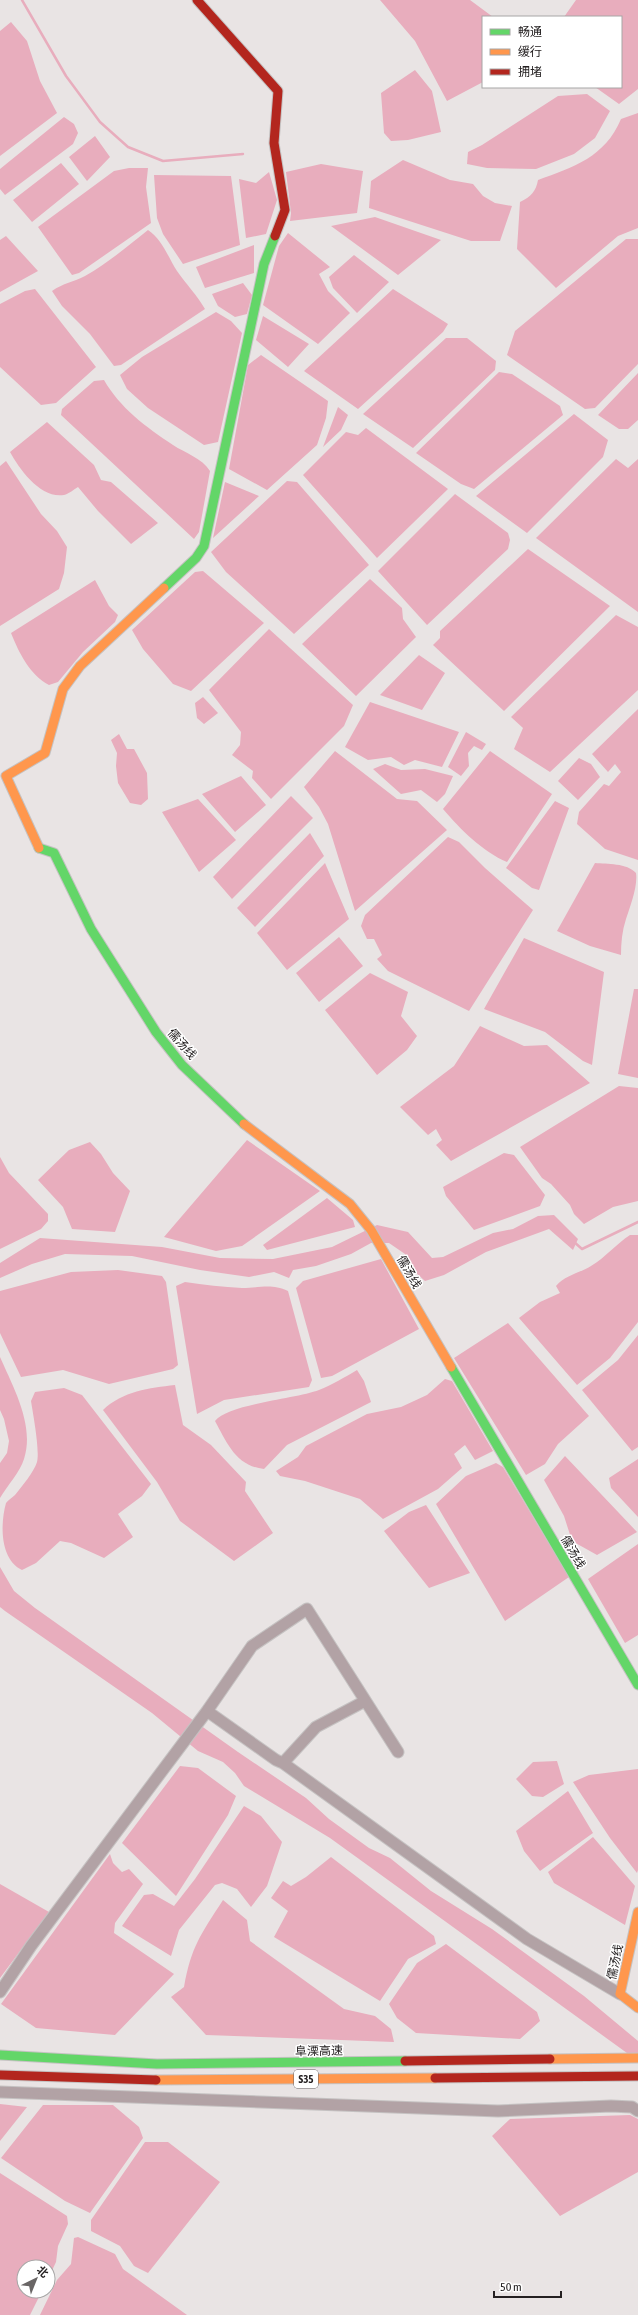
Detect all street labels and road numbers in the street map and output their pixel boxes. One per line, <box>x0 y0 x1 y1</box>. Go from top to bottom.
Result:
street label: 儒汤线 <box>165 1026 199 1062</box>
street label: 儒汤线 <box>394 1253 424 1291</box>
street label: 儒汤线 <box>558 1533 588 1571</box>
street label: 儒汤线 <box>604 1943 626 1981</box>
street label: 阜溧高速 <box>295 2044 343 2058</box>
road number: S35 <box>294 2070 318 2088</box>

